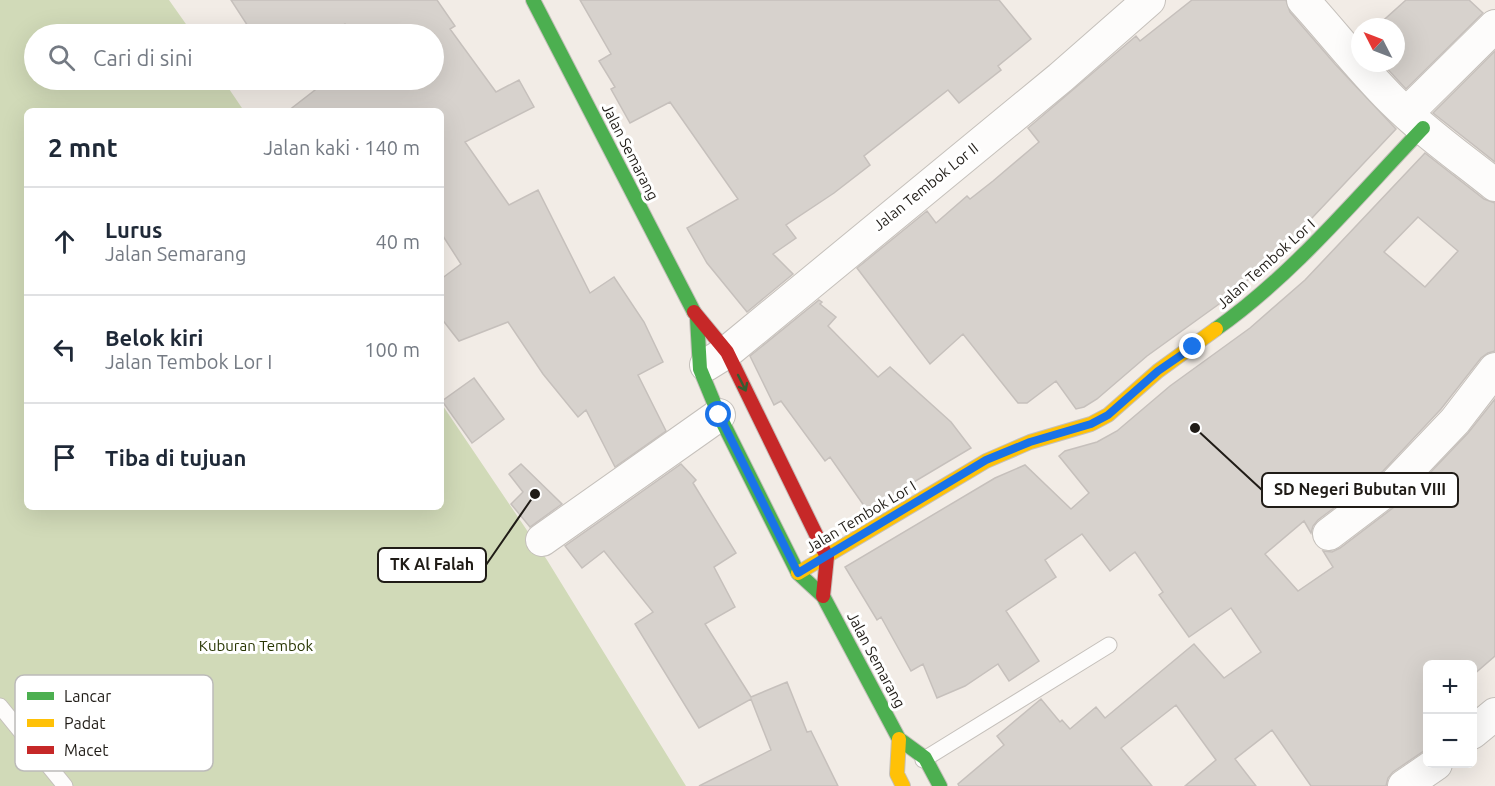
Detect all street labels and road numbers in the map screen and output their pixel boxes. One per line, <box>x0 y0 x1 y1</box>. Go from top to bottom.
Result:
street label: Jalan Semarang <box>599 101 662 203</box>
street label: Jalan Tembok Lor II <box>870 139 981 234</box>
street label: Jalan Tembok Lor I <box>1213 215 1318 312</box>
street label: Jalan Tembok Lor I <box>803 477 919 556</box>
street label: Jalan Semarang <box>844 609 909 711</box>

